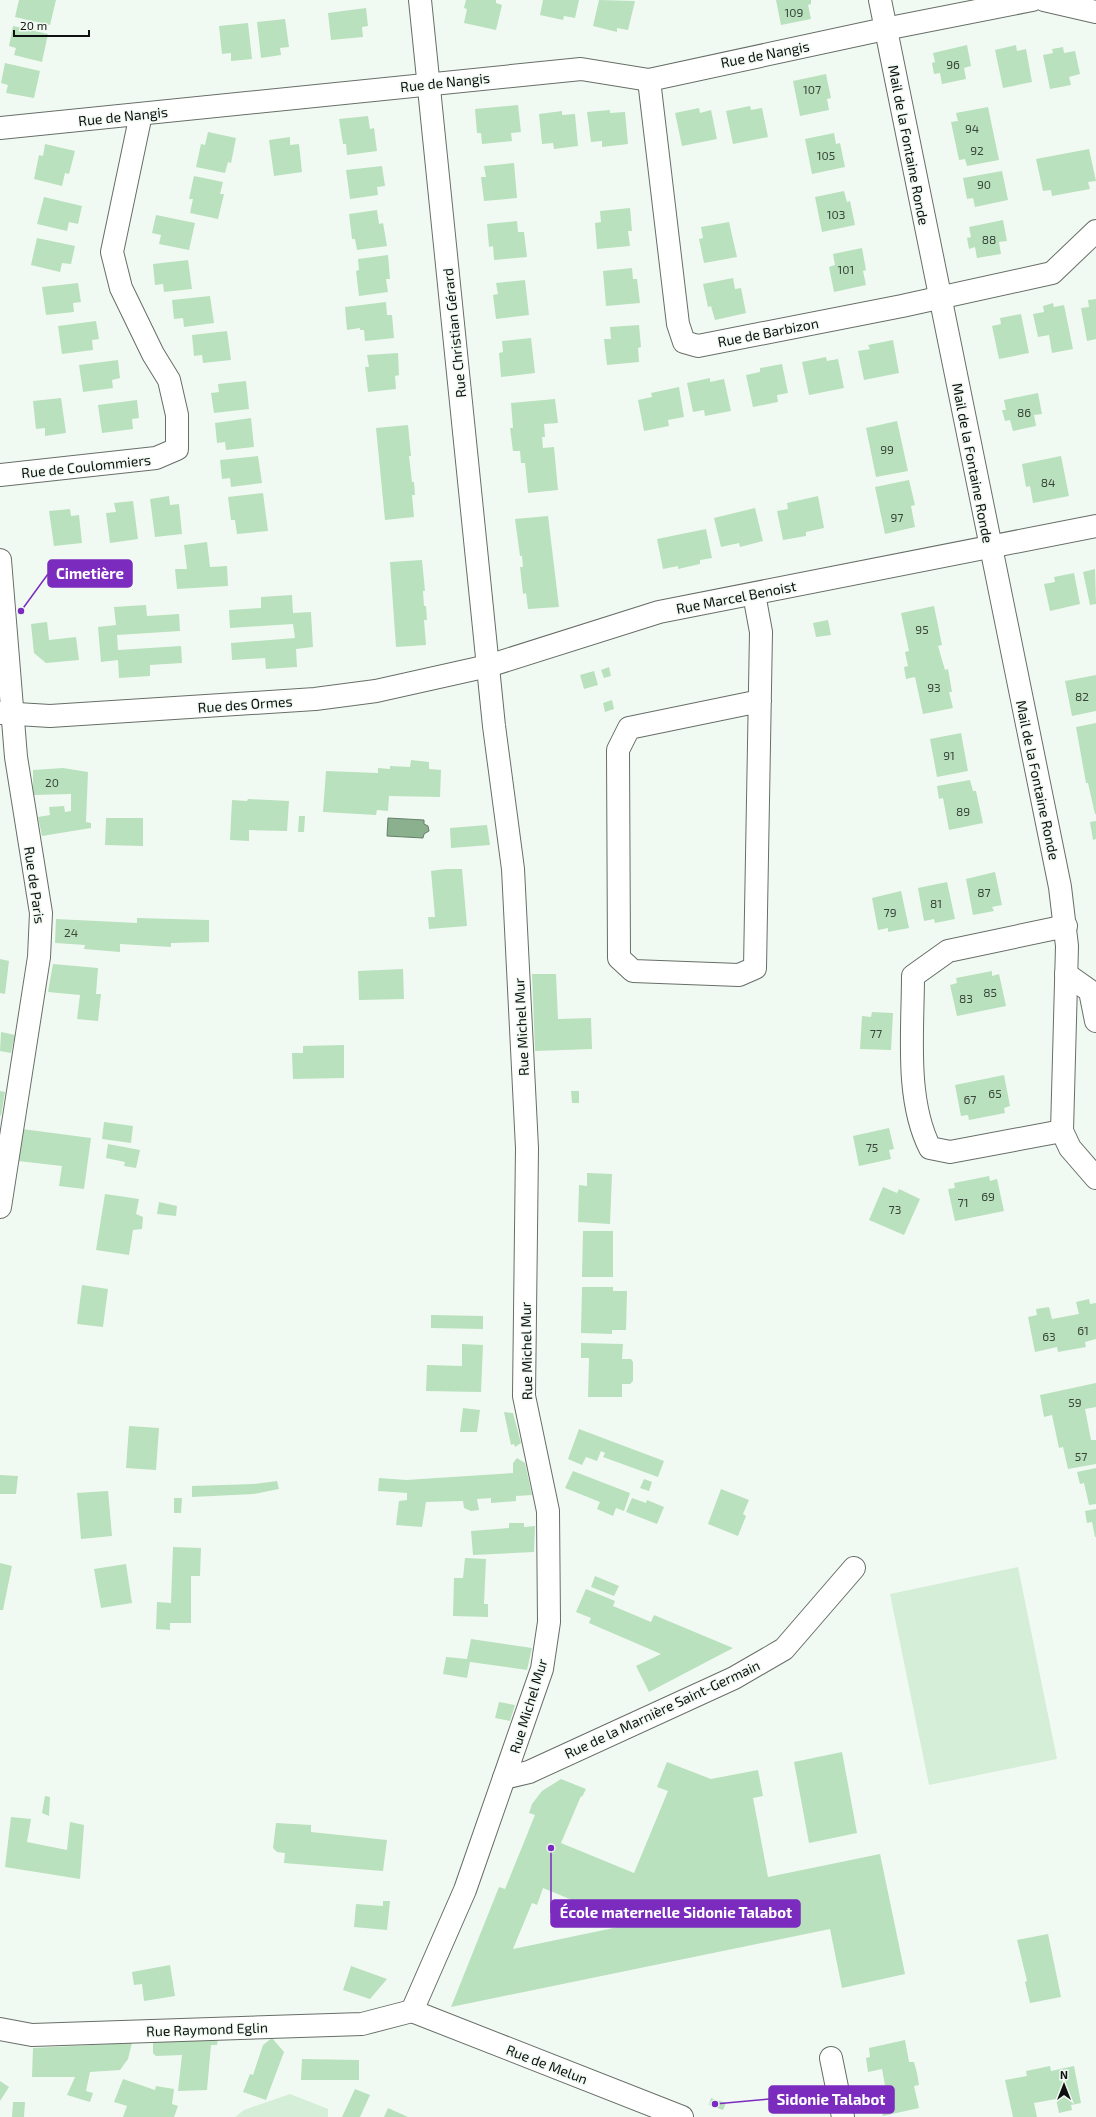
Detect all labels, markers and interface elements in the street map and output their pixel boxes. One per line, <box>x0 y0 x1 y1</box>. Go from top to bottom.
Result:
house number: 109 <box>785 5 804 19</box>
scale bar <box>14 12 89 38</box>
text: 20 m <box>20 18 47 32</box>
street label: Rue de Nangis <box>719 37 811 71</box>
house number: 96 <box>946 57 960 71</box>
street label: Mail de la Fontaine Ronde <box>885 63 933 227</box>
street label: Rue de Nangis <box>399 69 491 95</box>
house number: 107 <box>803 82 821 96</box>
street label: Rue de Nangis <box>77 103 169 129</box>
house number: 94 <box>965 121 979 135</box>
house number: 92 <box>970 143 984 157</box>
house number: 105 <box>817 148 835 162</box>
house number: 90 <box>977 177 991 191</box>
house number: 103 <box>827 207 845 221</box>
house number: 88 <box>982 232 996 246</box>
house number: 101 <box>838 262 854 276</box>
street label: Rue Christian Gérard <box>439 267 469 399</box>
street label: Rue de Barbizon <box>716 314 820 350</box>
street label: Mail de la Fontaine Ronde <box>949 381 997 545</box>
house number: 86 <box>1017 405 1031 419</box>
house number: 99 <box>880 442 894 456</box>
street label: Rue de Coulommiers <box>20 451 152 481</box>
house number: 84 <box>1041 475 1055 489</box>
house number: 97 <box>890 510 904 524</box>
callout: Cimetière <box>48 560 132 587</box>
text: Cimetière <box>56 564 124 582</box>
street label: Rue Marcel Benoist <box>674 577 798 617</box>
house number: 95 <box>915 622 929 636</box>
house number: 93 <box>927 680 941 694</box>
house number: 82 <box>1075 689 1089 703</box>
street label: Rue des Ormes <box>197 692 293 716</box>
street label: Mail de la Fontaine Ronde <box>1013 699 1063 861</box>
house number: 91 <box>943 748 955 762</box>
house number: 20 <box>45 775 59 789</box>
house number: 89 <box>956 804 970 818</box>
street label: Rue de Paris <box>21 845 49 925</box>
house number: 87 <box>977 885 991 899</box>
house number: 81 <box>930 896 942 910</box>
house number: 79 <box>883 905 897 919</box>
house number: 24 <box>64 925 78 939</box>
street label: Rue Michel Mur <box>510 977 532 1077</box>
house number: 85 <box>983 985 997 999</box>
house number: 83 <box>959 991 973 1005</box>
house number: 77 <box>870 1026 882 1040</box>
house number: 65 <box>988 1086 1002 1100</box>
house number: 67 <box>963 1092 977 1106</box>
house number: 75 <box>866 1140 878 1154</box>
house number: 69 <box>981 1189 995 1203</box>
house number: 71 <box>958 1195 968 1209</box>
house number: 73 <box>889 1202 901 1216</box>
street label: Rue Michel Mur <box>517 1301 535 1400</box>
house number: 61 <box>1077 1323 1089 1337</box>
house number: 63 <box>1042 1329 1056 1343</box>
house number: 59 <box>1068 1395 1082 1409</box>
house number: 57 <box>1075 1449 1087 1463</box>
street label: Rue Michel Mur <box>505 1656 551 1756</box>
street label: Rue de la Marnière Saint-Germain <box>561 1656 763 1762</box>
callout: École maternelle Sidonie Talabot <box>551 1900 800 1927</box>
text: École maternelle Sidonie Talabot <box>560 1902 792 1921</box>
street label: Rue Raymond Eglin <box>146 2018 268 2040</box>
street label: Rue de Melun <box>504 2041 590 2087</box>
north arrow <box>1044 2065 1084 2105</box>
text: N <box>1060 2068 1068 2081</box>
callout: Sidonie Talabot <box>769 2086 894 2113</box>
text: Sidonie Talabot <box>777 2090 885 2108</box>

